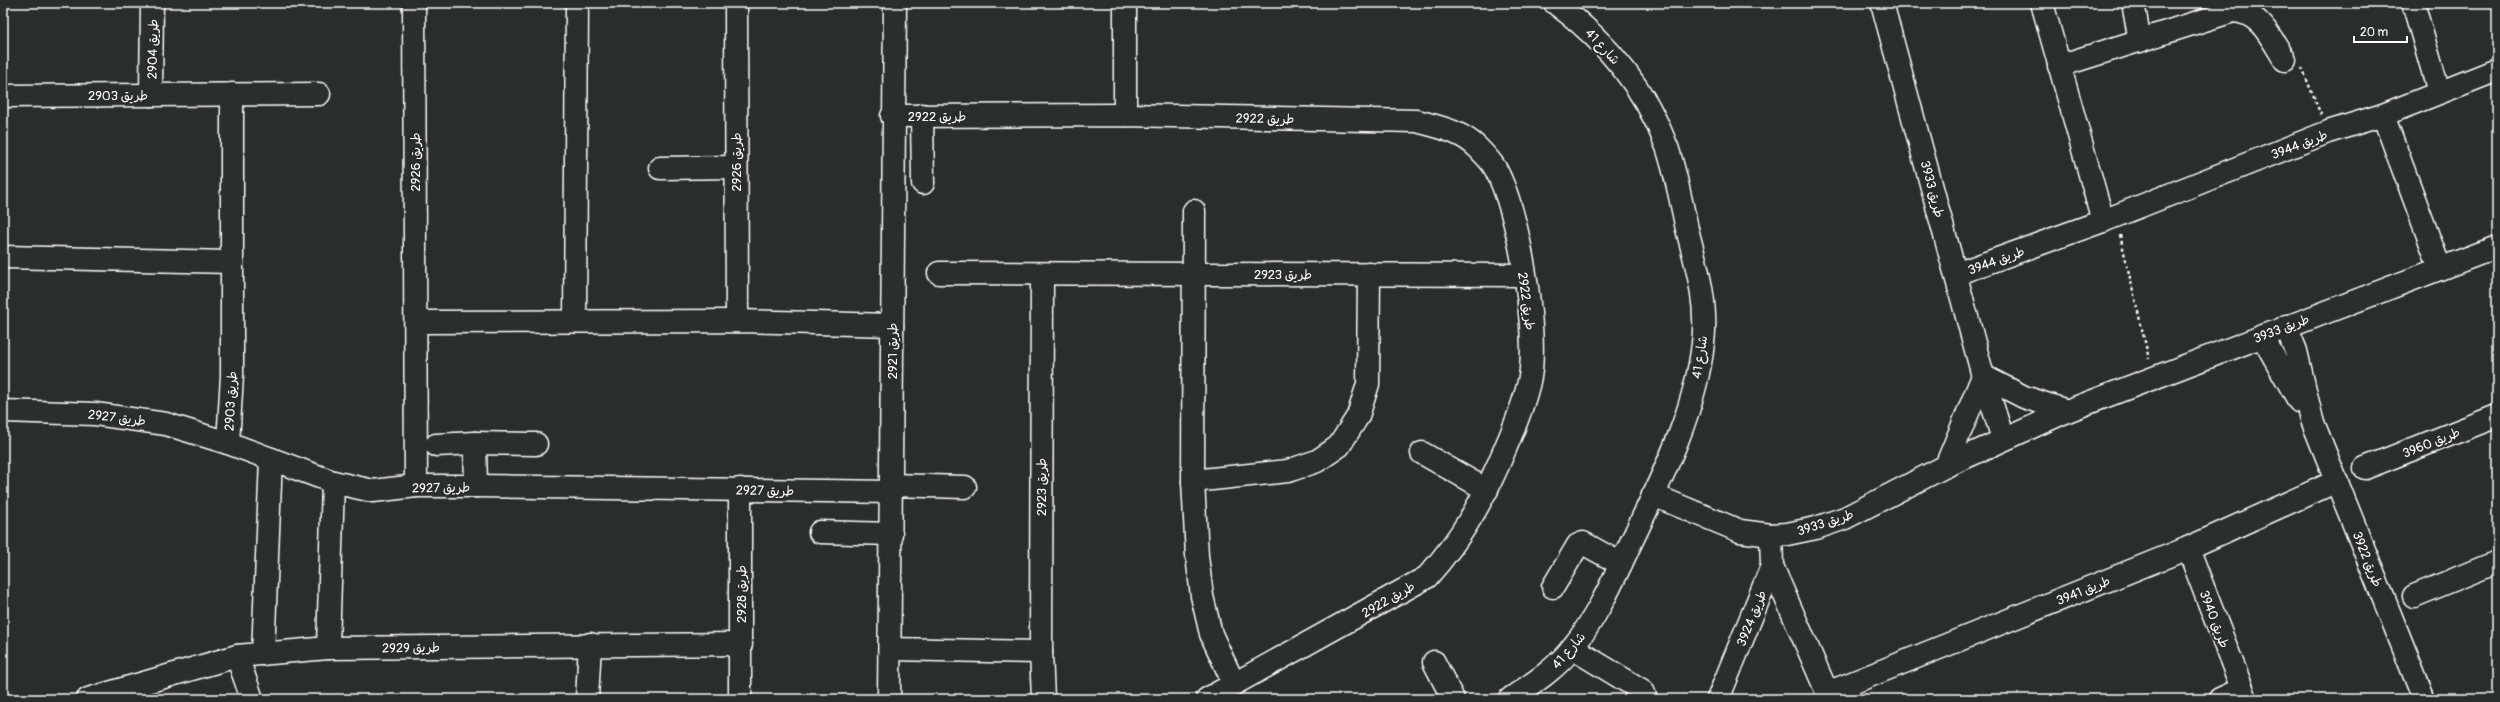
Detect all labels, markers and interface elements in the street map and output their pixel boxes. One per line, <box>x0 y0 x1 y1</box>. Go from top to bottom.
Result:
scale bar <box>2354 18 2407 44</box>
street label: طريق 2904 <box>144 19 162 79</box>
street label: شارع 41 <box>1581 25 1623 69</box>
text: 20 m <box>2360 25 2389 40</box>
street label: طريق 2903 <box>88 88 148 104</box>
street label: طريق 2922 <box>908 109 966 125</box>
street label: طريق 2922 <box>1236 110 1294 128</box>
street label: طريق 3944 <box>2269 127 2330 163</box>
street label: طريق 2926 <box>408 133 424 191</box>
street label: طريق 2926 <box>729 133 745 191</box>
street label: طريق 3933 <box>1917 159 1947 220</box>
street label: طريق 3944 <box>1966 243 2027 279</box>
street label: طريق 2923 <box>1254 267 1312 283</box>
street label: طريق 2922 <box>1514 271 1538 331</box>
street label: طريق 3933 <box>2251 311 2312 347</box>
street label: طريق 2921 <box>885 323 901 379</box>
street label: شارع 41 <box>1689 334 1712 380</box>
street label: طريق 2903 <box>221 371 241 432</box>
street label: طريق 2927 <box>87 407 147 429</box>
street label: طريق 3960 <box>2400 424 2462 462</box>
street label: طريق 2923 <box>1034 458 1050 516</box>
street label: طريق 2927 <box>412 479 470 497</box>
street label: طريق 2927 <box>736 482 794 500</box>
street label: طريق 3933 <box>1795 506 1856 540</box>
street label: طريق 3922 <box>2349 529 2385 590</box>
street label: طريق 2928 <box>734 565 750 623</box>
street label: طريق 3941 <box>2054 573 2113 609</box>
street label: طريق 2922 <box>1359 578 1418 621</box>
street label: طريق 3924 <box>1733 588 1770 649</box>
street label: طريق 3940 <box>2196 588 2232 650</box>
street label: شارع 41 <box>1548 629 1590 673</box>
street label: طريق 2929 <box>382 639 440 657</box>

